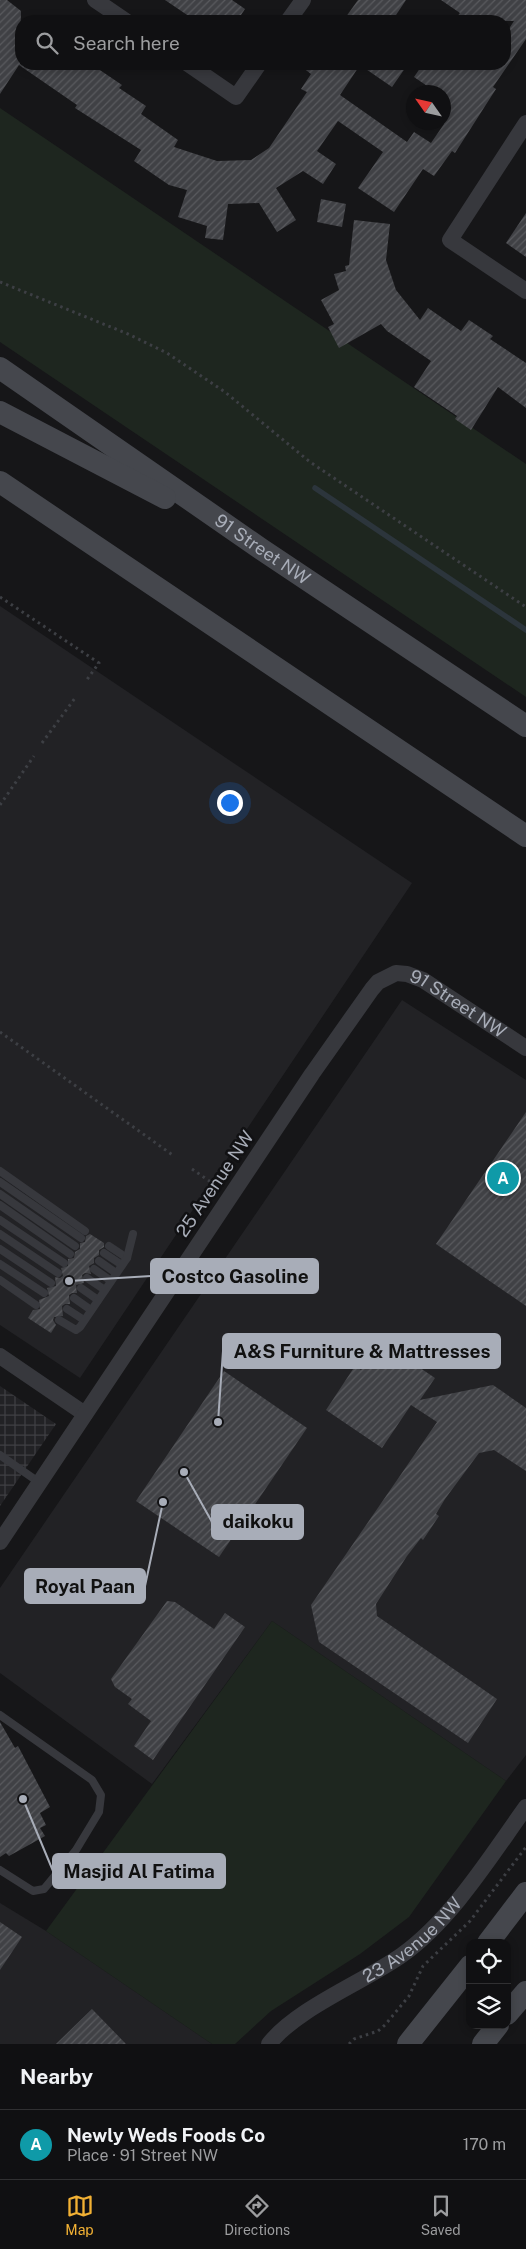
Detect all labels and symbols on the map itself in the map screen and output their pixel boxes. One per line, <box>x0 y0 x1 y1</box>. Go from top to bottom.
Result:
north arrow <box>406 85 451 130</box>
street label: 91 Street NW <box>211 509 314 589</box>
your location <box>217 790 243 816</box>
street label: 91 Street NW <box>407 965 510 1042</box>
street label: 25 Avenue NW <box>171 1127 258 1241</box>
pin: A <box>487 1159 519 1197</box>
callout: Costco Gasoline <box>151 1259 318 1293</box>
text: Costco Gasoline <box>161 1265 309 1287</box>
callout: A&S Furniture & Mattresses <box>223 1334 500 1368</box>
text: A&S Furniture & Mattresses <box>233 1340 491 1362</box>
callout: daikoku <box>212 1505 303 1539</box>
text: daikoku <box>222 1510 294 1532</box>
callout: Royal Paan <box>25 1569 145 1603</box>
text: Royal Paan <box>35 1575 135 1597</box>
callout: Masjid Al Fatima <box>53 1854 225 1888</box>
text: Masjid Al Fatima <box>63 1860 215 1882</box>
street label: 23 Avenue NW <box>359 1893 466 1987</box>

